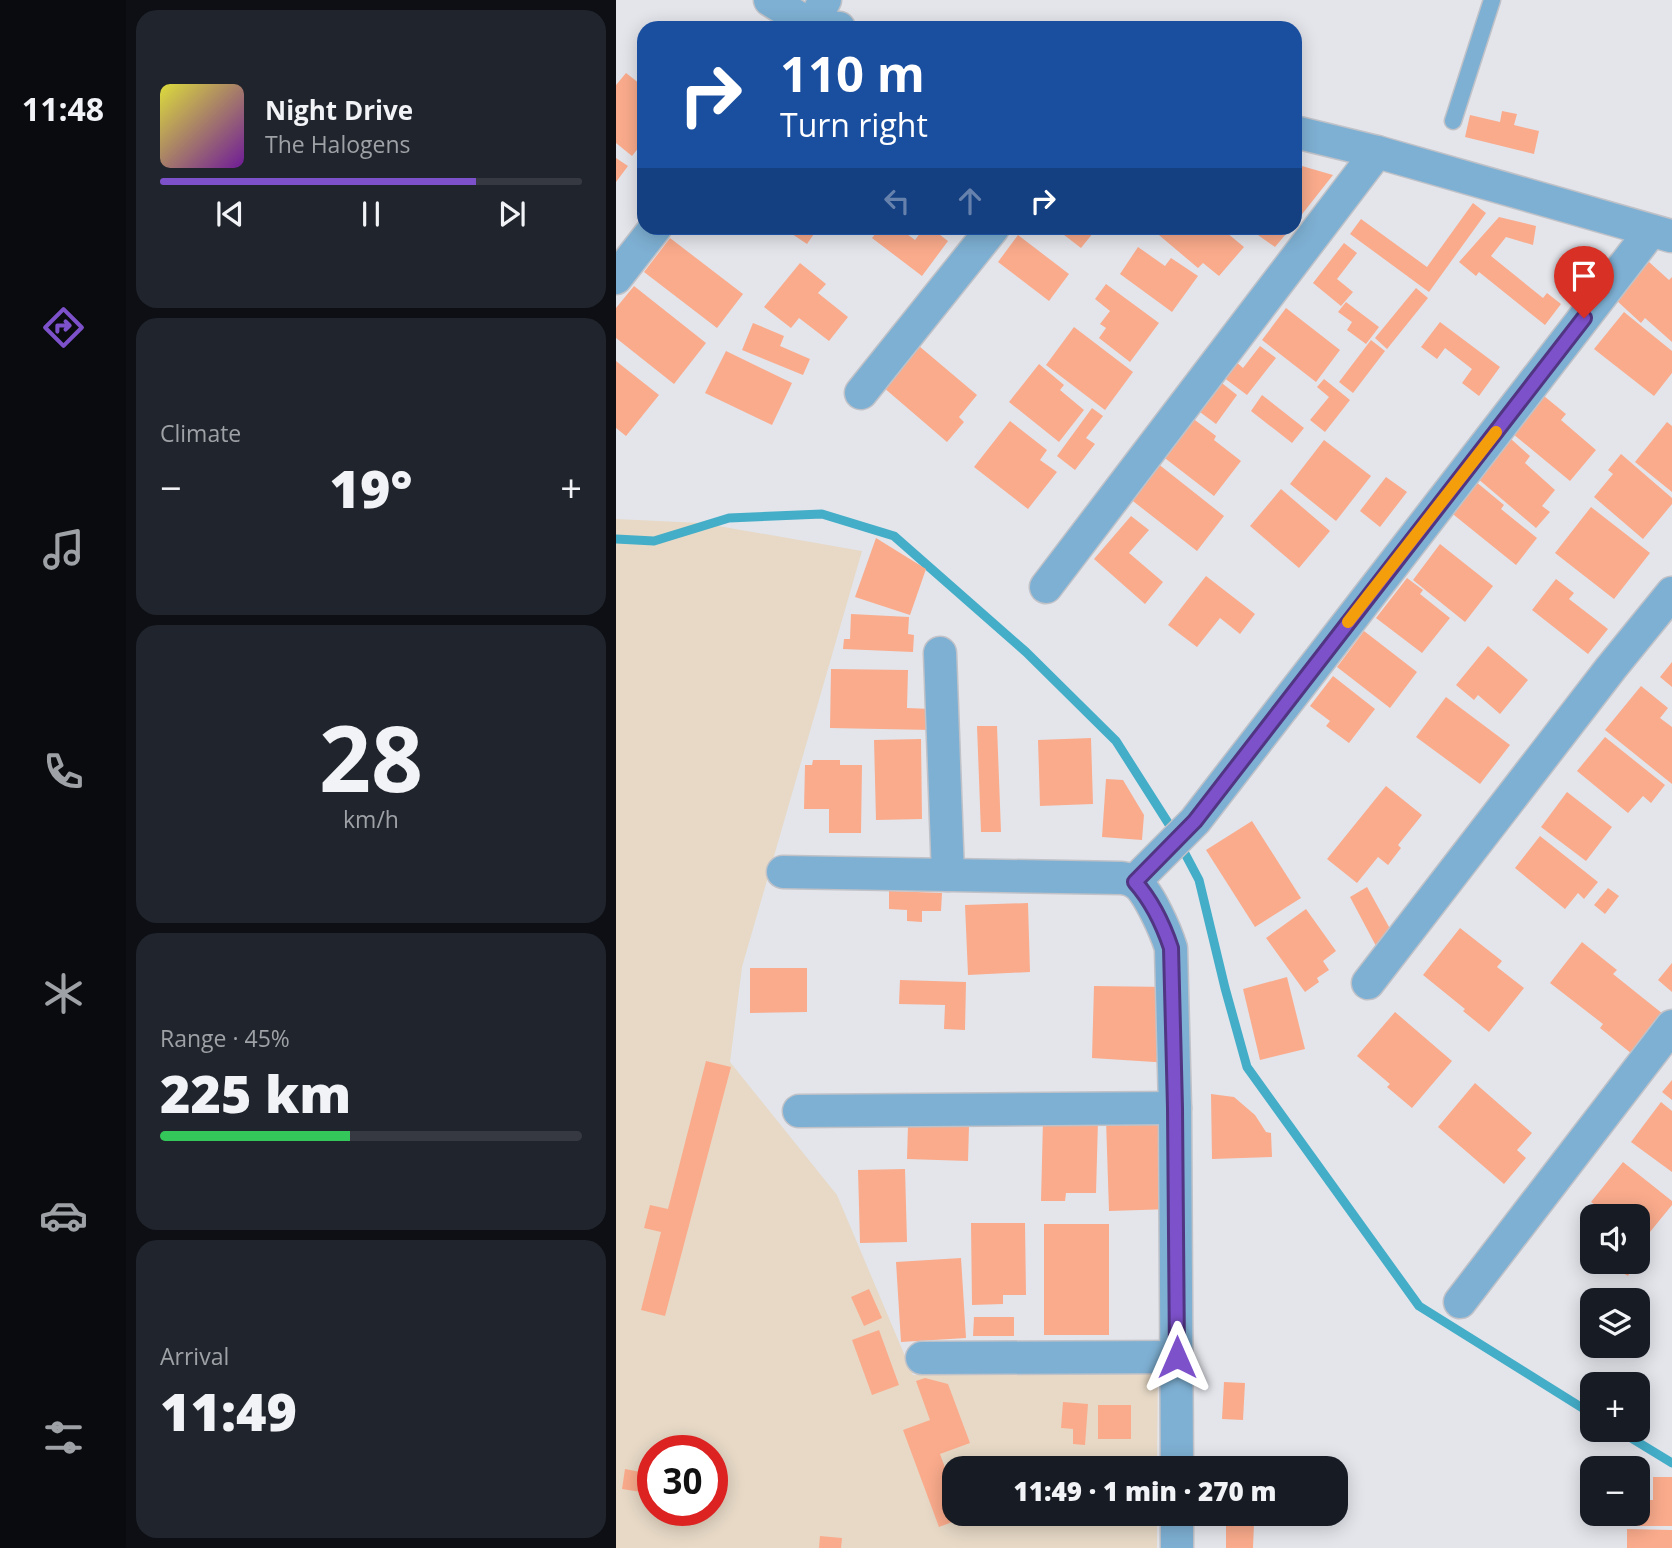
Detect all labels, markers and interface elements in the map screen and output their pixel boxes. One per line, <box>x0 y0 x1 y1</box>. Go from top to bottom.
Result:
text: 110 m <box>780 40 925 106</box>
icon: right <box>665 49 756 140</box>
text: 11:48 <box>22 87 104 130</box>
text: Night Drive <box>265 92 413 128</box>
text: Turn right <box>780 103 928 146</box>
text: The Halogens <box>265 128 411 160</box>
icon: left <box>878 182 916 220</box>
icon: ahead <box>951 182 989 220</box>
icon: right <box>1024 182 1062 220</box>
icon: previous <box>211 195 249 233</box>
icon: pause <box>352 195 390 233</box>
icon: next <box>493 195 531 233</box>
pin <box>1554 246 1614 318</box>
icon: arrive <box>1565 257 1603 295</box>
icon: directions <box>39 303 88 352</box>
text: Climate <box>160 417 241 449</box>
text: 19° <box>330 452 412 523</box>
text: − <box>160 461 182 513</box>
text: + <box>560 461 582 513</box>
icon: music <box>39 525 88 574</box>
text: 28 <box>319 695 423 819</box>
icon: phone <box>39 747 88 796</box>
text: km/h <box>343 803 399 835</box>
icon: climate <box>39 969 88 1018</box>
text: Range · 45% <box>160 1022 290 1054</box>
text: 225 km <box>160 1057 351 1128</box>
icon: car <box>39 1191 88 1240</box>
map controls <box>1580 1204 1650 1526</box>
button: sound <box>1580 1204 1650 1274</box>
button: layers <box>1580 1288 1650 1358</box>
position arrow <box>1140 1320 1214 1394</box>
text: Arrival <box>160 1340 229 1372</box>
button: + <box>1580 1372 1650 1442</box>
text: 11:49 <box>160 1375 297 1446</box>
icon: filters <box>39 1413 88 1462</box>
speed limit sign: 30 <box>637 1435 728 1526</box>
button: − <box>1580 1456 1650 1526</box>
text: 11:49 · 1 min · 270 m <box>1014 1473 1276 1509</box>

